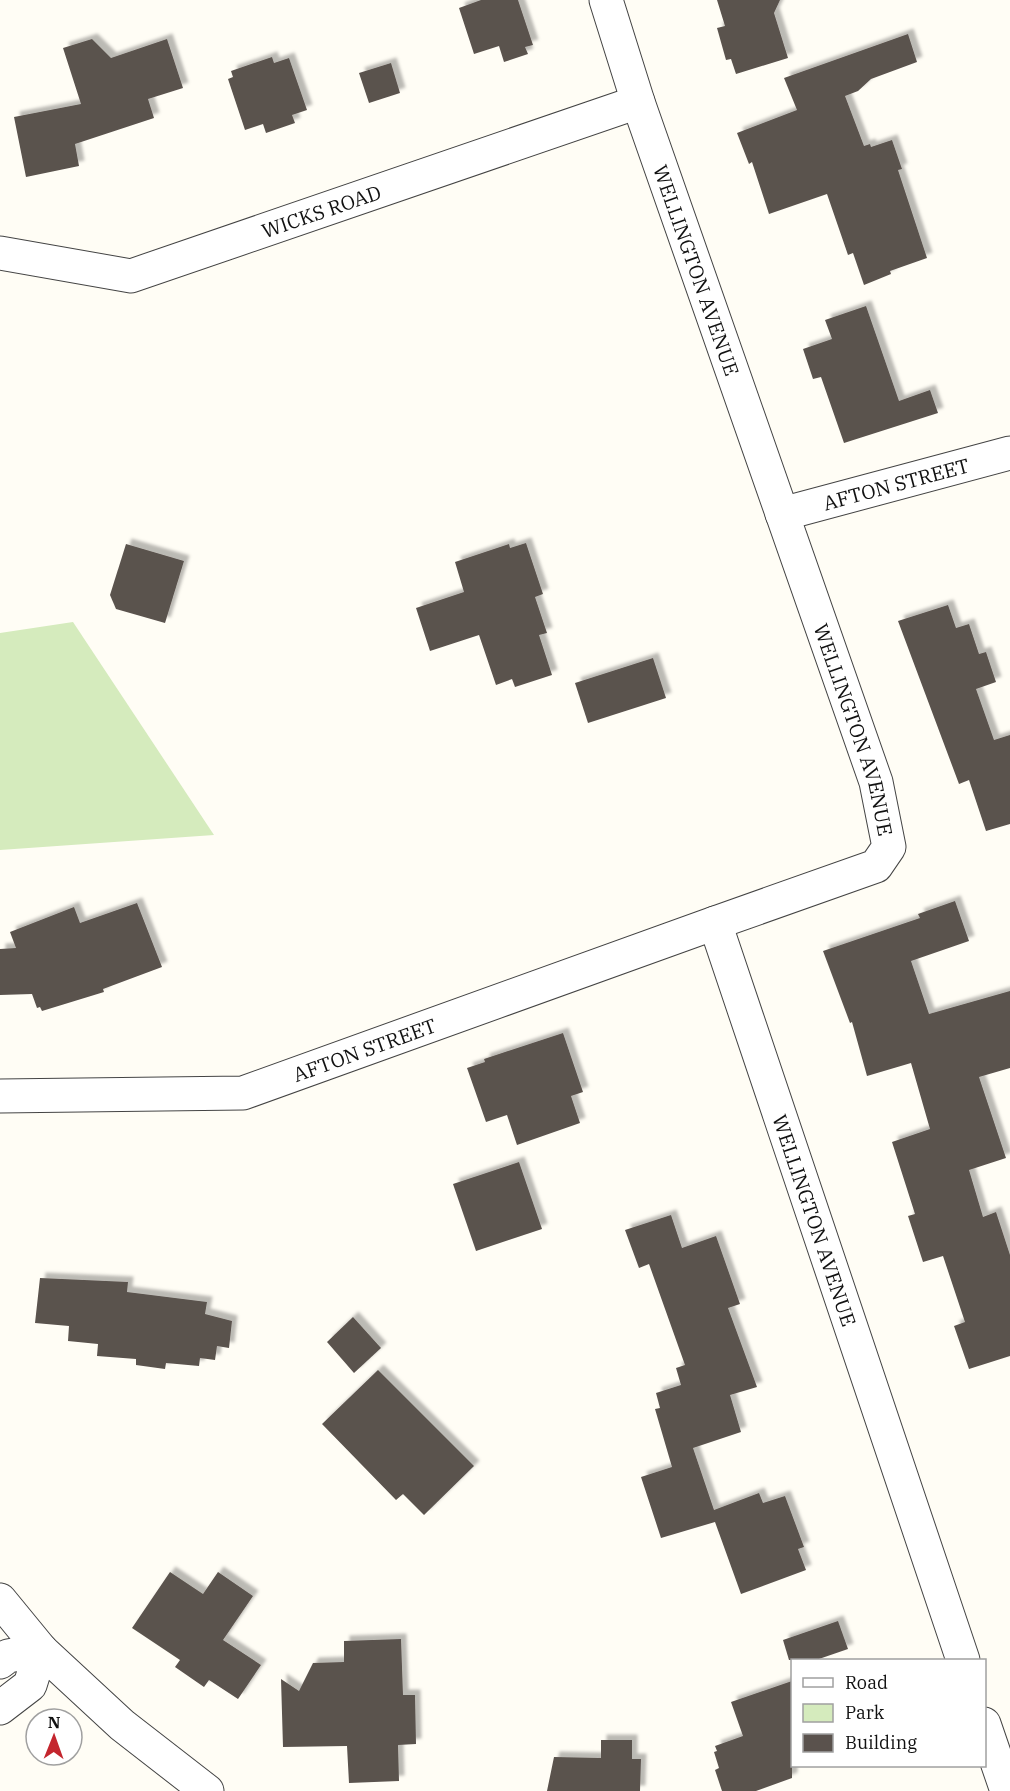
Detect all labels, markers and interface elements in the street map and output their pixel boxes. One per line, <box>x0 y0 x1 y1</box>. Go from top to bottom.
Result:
street label: WELLINGTON AVENUE <box>647 161 746 379</box>
street label: WICKS ROAD <box>258 178 384 244</box>
street label: AFTON STREET <box>820 451 972 516</box>
street label: WELLINGTON AVENUE <box>808 620 900 838</box>
street label: AFTON STREET <box>289 1011 440 1087</box>
street label: WELLINGTON AVENUE <box>767 1111 863 1330</box>
legend <box>791 1659 986 1767</box>
text: Road <box>845 1671 888 1694</box>
text: Park <box>845 1701 885 1724</box>
north arrow <box>24 1707 84 1767</box>
text: N <box>48 1712 61 1732</box>
text: Building <box>845 1731 917 1754</box>

